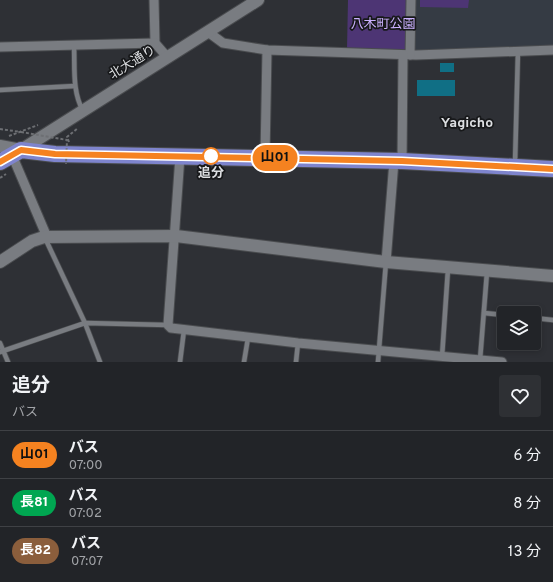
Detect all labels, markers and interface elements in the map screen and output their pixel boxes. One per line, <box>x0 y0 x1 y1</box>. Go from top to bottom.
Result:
park label: 八木町公園 <box>350 17 416 33</box>
street label: 北大通り <box>106 42 159 84</box>
district label: Yagicho <box>441 115 493 132</box>
line badge: 山01 <box>252 145 298 171</box>
marker: 追分 <box>202 147 220 165</box>
text: 山01 <box>261 149 289 166</box>
place label: 追分 <box>198 165 224 182</box>
map controls <box>497 306 541 350</box>
button: layers <box>497 306 541 350</box>
text: 追分 <box>12 374 50 398</box>
button: heart <box>499 375 541 417</box>
text: バス <box>12 405 38 421</box>
text: バス <box>69 439 99 458</box>
text: 山01 <box>20 446 49 463</box>
text: 6 分 <box>514 447 541 466</box>
text: 07:00 <box>69 458 103 474</box>
text: バス <box>68 487 98 506</box>
text: 長81 <box>20 494 48 511</box>
text: 8 分 <box>513 495 541 514</box>
text: 07:02 <box>68 506 102 522</box>
text: バス <box>71 535 101 554</box>
text: 長82 <box>20 542 51 559</box>
text: 13 分 <box>508 543 541 562</box>
text: 07:07 <box>71 554 103 570</box>

